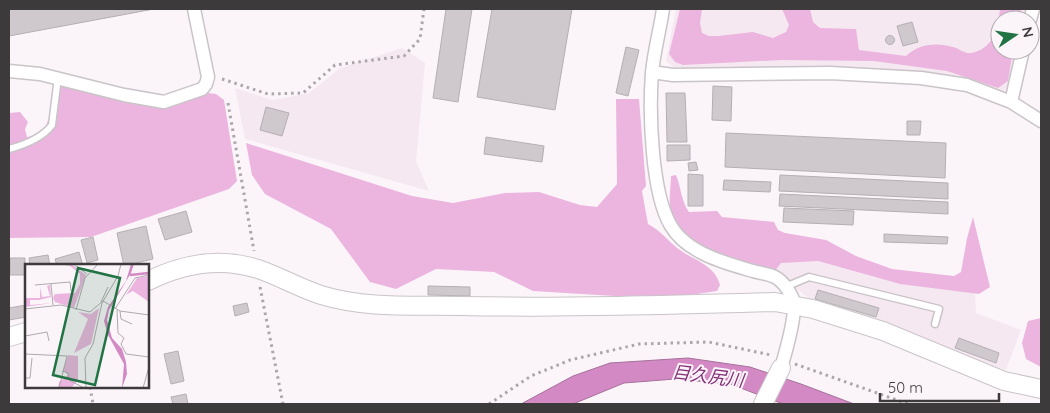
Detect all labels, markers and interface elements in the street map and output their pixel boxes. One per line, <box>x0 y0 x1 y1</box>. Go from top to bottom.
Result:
north arrow <box>990 10 1040 60</box>
text: N <box>1018 25 1038 39</box>
inset map <box>25 264 149 388</box>
water label: 目久尻川 <box>671 360 747 392</box>
scale bar <box>880 370 999 402</box>
text: 50 m <box>888 378 923 397</box>

